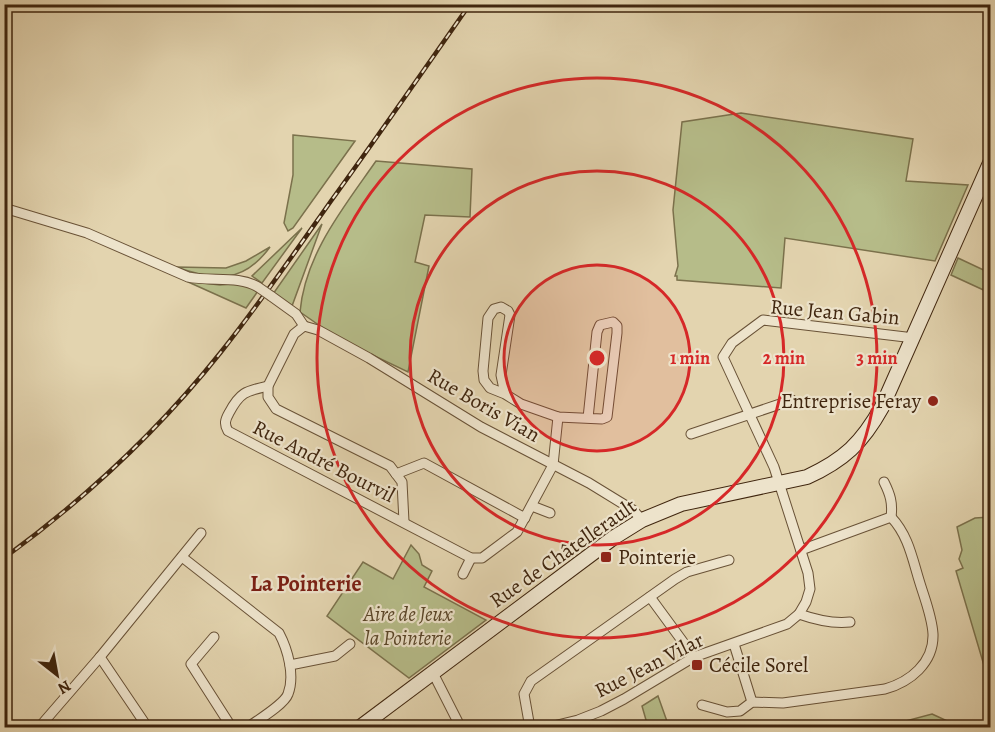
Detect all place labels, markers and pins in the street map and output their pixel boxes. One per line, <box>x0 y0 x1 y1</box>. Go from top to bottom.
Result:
centre of rings <box>587 348 607 368</box>
place label: Entreprise Feray <box>781 387 922 415</box>
marker: Entreprise Feray <box>926 394 940 408</box>
place label: Pointerie <box>618 543 696 571</box>
marker: Pointerie <box>599 550 613 564</box>
place label: Cécile Sorel <box>709 651 808 679</box>
marker: Cécile Sorel <box>690 658 704 672</box>

